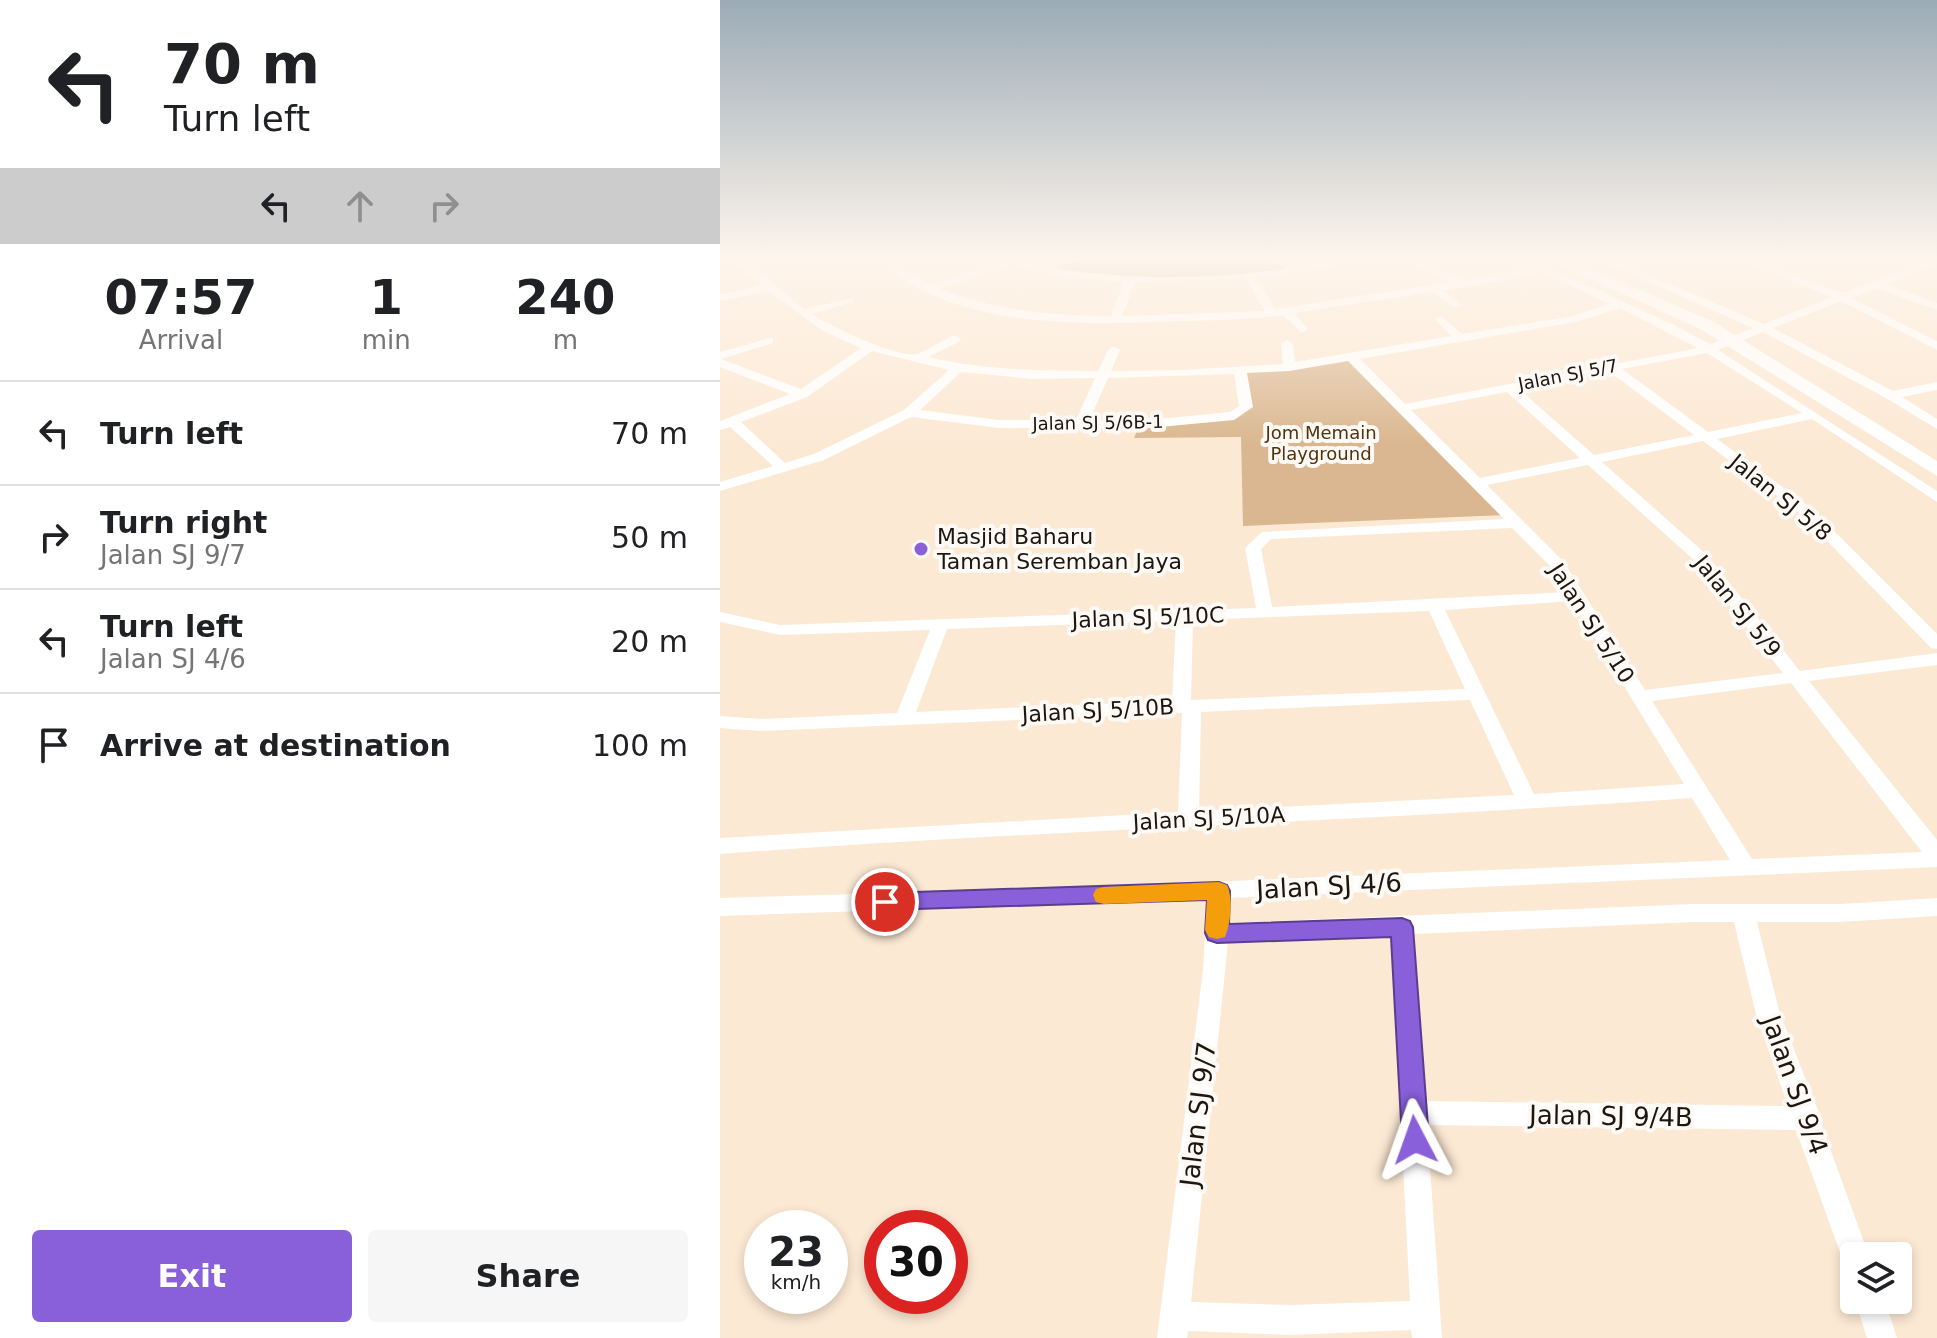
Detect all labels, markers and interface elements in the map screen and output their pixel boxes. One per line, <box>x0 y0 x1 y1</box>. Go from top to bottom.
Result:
text: 70 m <box>164 31 320 96</box>
icon: left <box>32 32 136 136</box>
text: Turn left <box>164 98 310 139</box>
icon: left <box>254 184 298 228</box>
icon: ahead <box>338 184 382 228</box>
icon: right <box>422 184 466 228</box>
text: 07:57 <box>104 269 257 325</box>
text: 1 <box>370 269 403 325</box>
text: 240 <box>515 269 615 325</box>
text: Arrival <box>139 325 223 355</box>
text: min <box>362 325 411 355</box>
text: m <box>553 325 578 355</box>
street label: Jalan SJ 5/7 <box>1515 355 1619 395</box>
icon: left <box>32 411 76 455</box>
street label: Jalan SJ 5/6B-1 <box>1031 411 1164 434</box>
text: Turn left <box>100 416 243 451</box>
text: 70 m <box>611 416 688 451</box>
park label: Jom Memain Playground <box>1264 422 1377 464</box>
street label: Jalan SJ 5/8 <box>1723 448 1836 546</box>
text: Turn right <box>100 505 267 540</box>
icon: right <box>32 515 76 559</box>
text: 50 m <box>611 520 688 555</box>
place label: Masjid Baharu Taman Seremban Jaya <box>936 524 1182 574</box>
text: Jalan SJ 9/7 <box>100 540 246 570</box>
marker: Masjid Baharu Taman Seremban Jaya <box>912 540 930 558</box>
street label: Jalan SJ 5/9 <box>1688 549 1786 662</box>
street label: Jalan SJ 5/10 <box>1543 557 1639 688</box>
street label: Jalan SJ 5/10C <box>1069 602 1225 633</box>
text: Turn left <box>100 609 243 644</box>
icon: left <box>32 619 76 663</box>
text: 20 m <box>611 624 688 659</box>
text: Jalan SJ 4/6 <box>100 644 246 674</box>
street label: Jalan SJ 5/10B <box>1019 694 1175 727</box>
icon: arrive <box>32 723 76 767</box>
text: Arrive at destination <box>100 728 451 763</box>
text: 100 m <box>592 728 688 763</box>
street label: Jalan SJ 5/10A <box>1130 802 1286 835</box>
street label: Jalan SJ 4/6 <box>1253 867 1403 905</box>
pin <box>851 868 919 936</box>
icon: arrive <box>863 880 907 924</box>
street label: Jalan SJ 9/4 <box>1755 1009 1834 1159</box>
street label: Jalan SJ 9/7 <box>1174 1040 1222 1190</box>
position arrow <box>1373 1098 1457 1182</box>
street label: Jalan SJ 9/4B <box>1527 1100 1693 1132</box>
speed limit sign: 30 <box>864 1210 968 1314</box>
text: 23 <box>768 1229 824 1275</box>
button: Exit <box>32 1230 352 1322</box>
button: Share <box>368 1230 688 1322</box>
map controls <box>1840 1242 1912 1314</box>
button: layers <box>1840 1242 1912 1314</box>
text: km/h <box>771 1270 821 1294</box>

